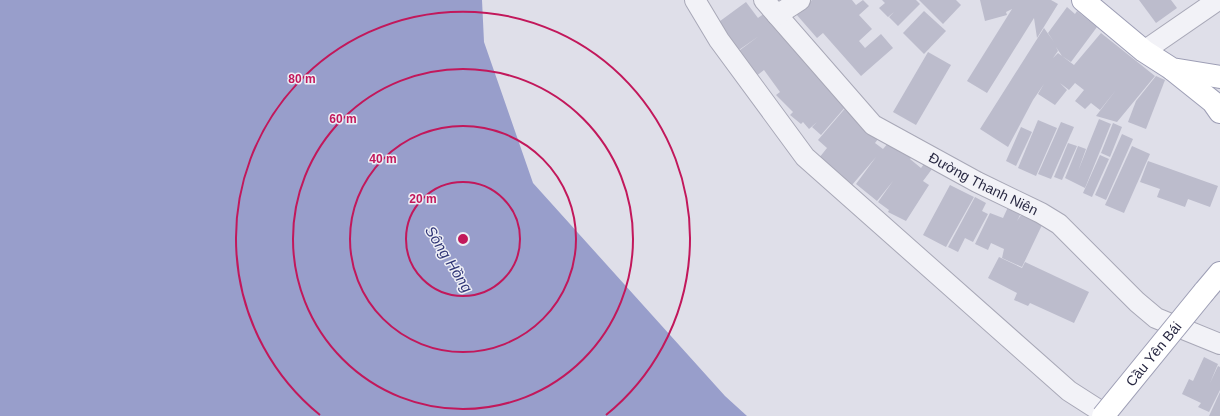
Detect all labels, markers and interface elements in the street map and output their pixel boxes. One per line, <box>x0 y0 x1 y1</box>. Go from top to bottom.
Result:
text: 80 m <box>288 72 316 86</box>
text: 60 m <box>329 112 357 126</box>
street label: Đường Thanh Niên <box>926 149 1041 218</box>
text: 40 m <box>369 152 397 166</box>
text: 20 m <box>409 192 437 206</box>
water label: Sông Hồng <box>422 223 476 296</box>
centre of rings <box>456 232 470 246</box>
street label: Cầu Yên Bái <box>1123 319 1184 389</box>

